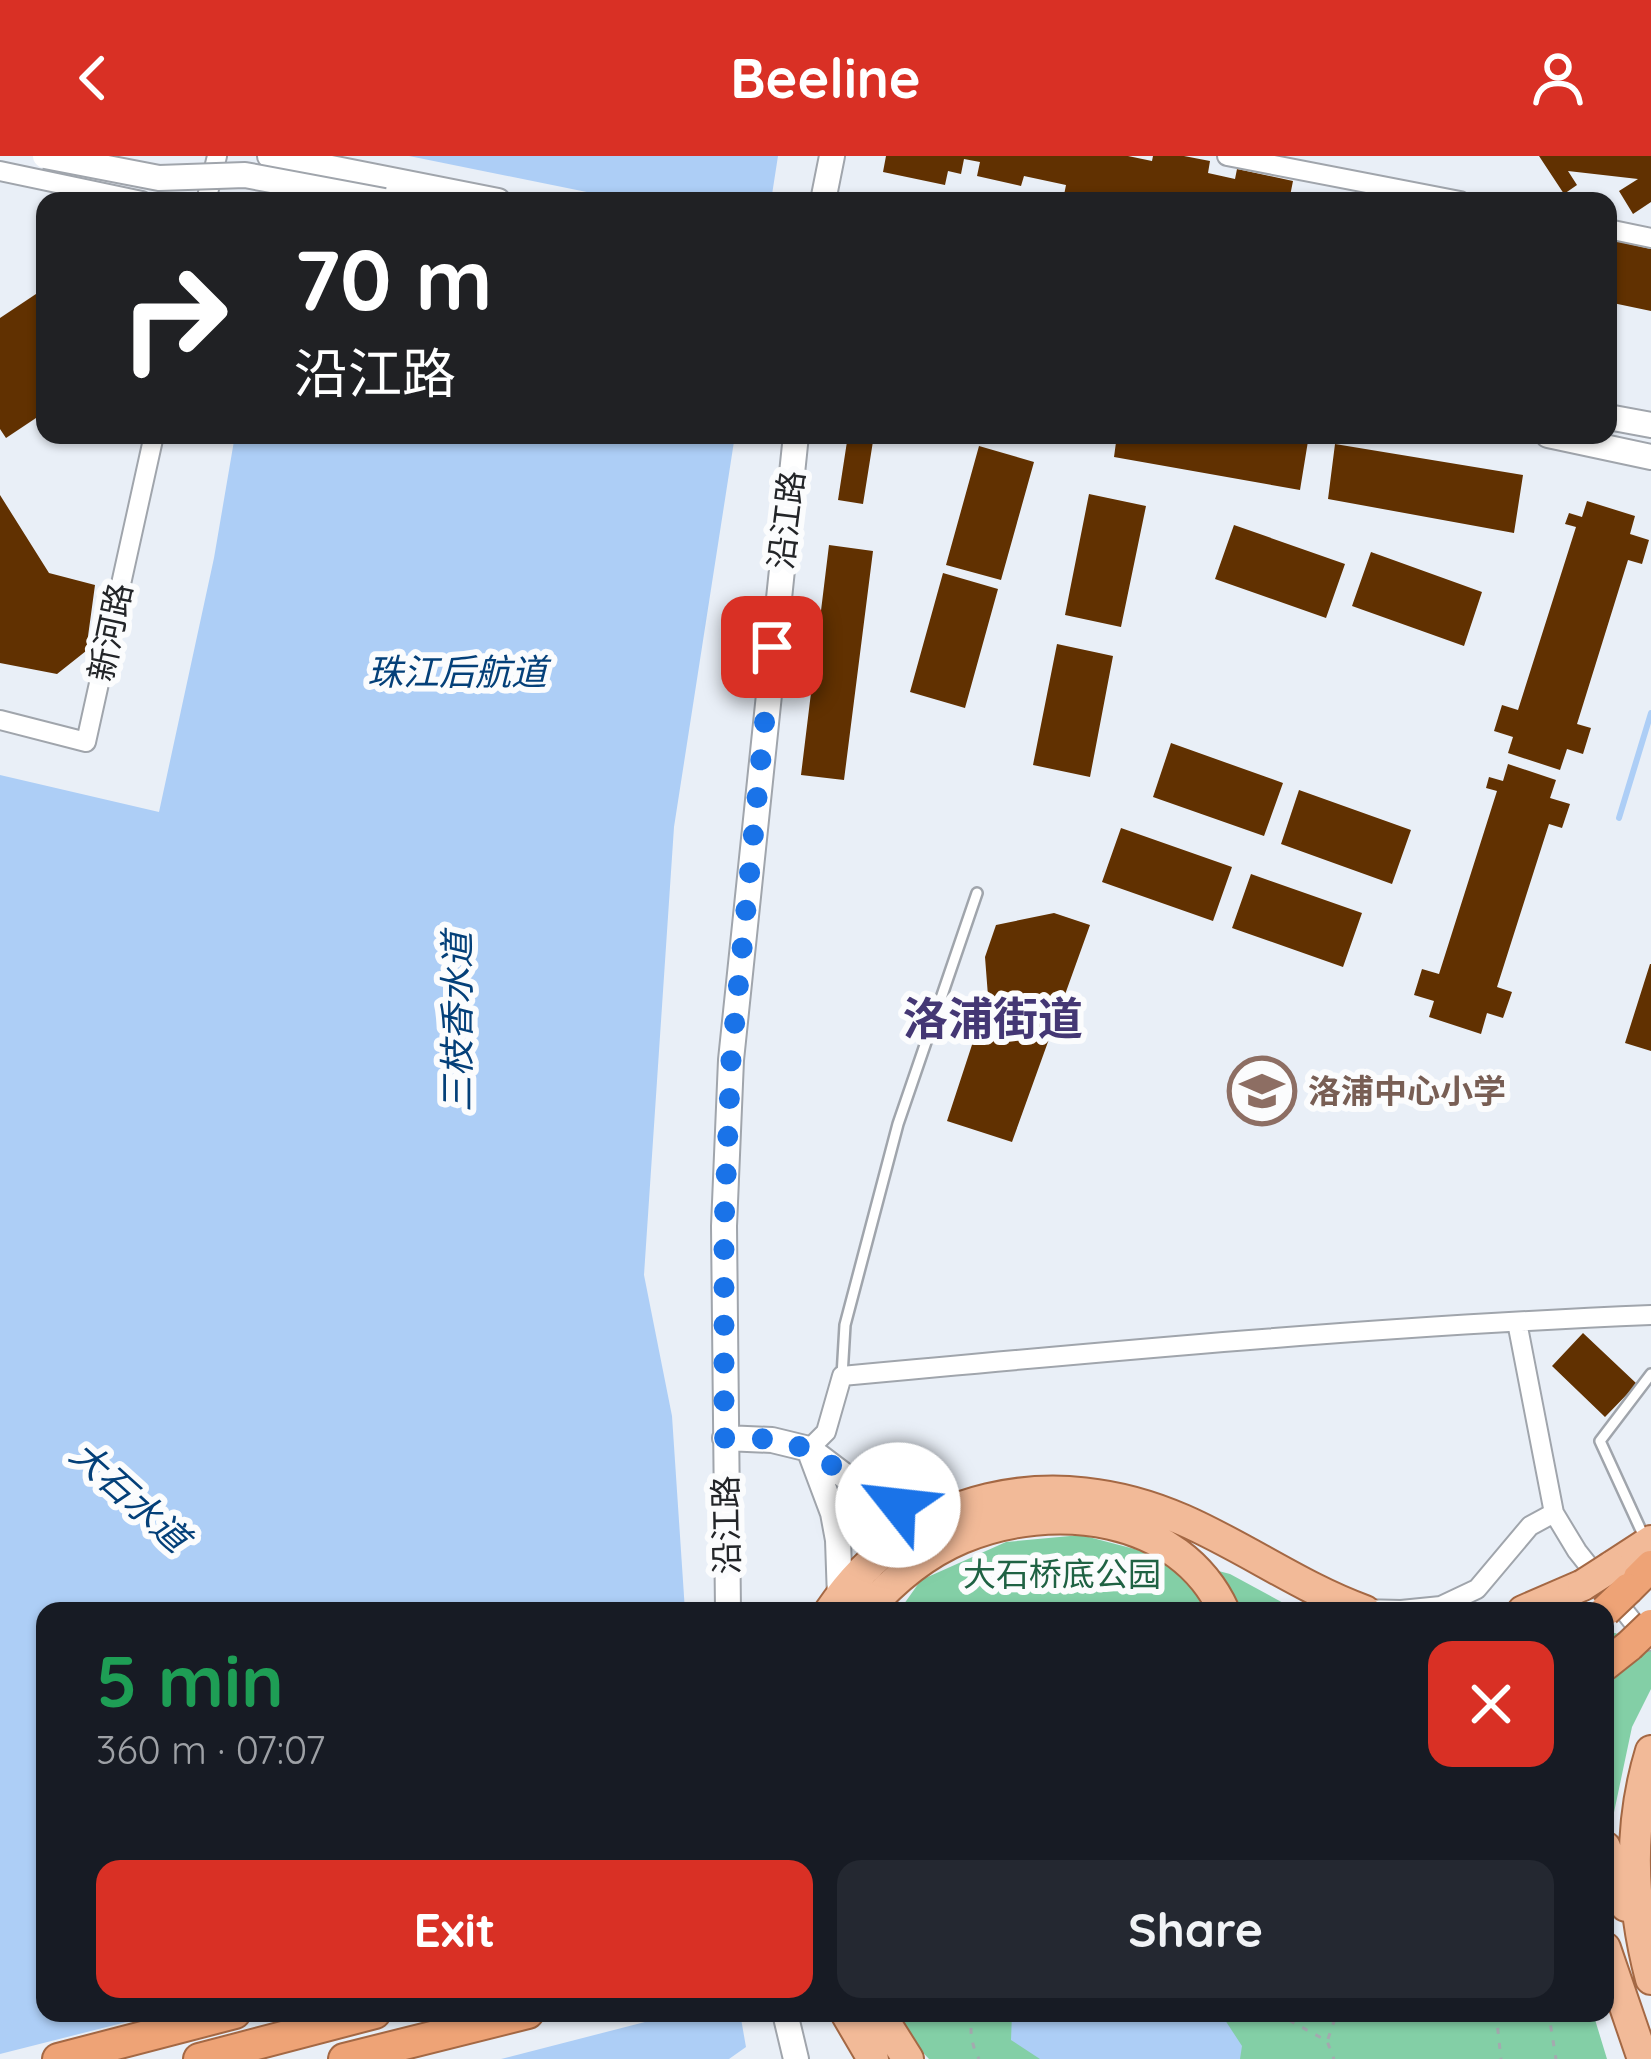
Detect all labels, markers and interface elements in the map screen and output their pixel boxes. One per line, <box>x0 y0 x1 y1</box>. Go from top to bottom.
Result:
text: Beeline <box>730 44 921 112</box>
icon: back <box>60 45 126 111</box>
icon: person <box>1525 45 1591 111</box>
text: 70 m <box>294 226 493 331</box>
icon: right <box>96 240 252 396</box>
text: 沿江路 <box>294 339 456 407</box>
street label: 沿江路 <box>759 468 812 572</box>
street label: 新河路 <box>79 579 140 685</box>
pin <box>721 596 823 698</box>
icon: arrive <box>739 614 805 680</box>
water label: 珠江后航道 <box>367 649 552 694</box>
water label: 三枝香水道 <box>434 927 479 1112</box>
district label: 洛浦街道 <box>903 990 1083 1046</box>
school or university icon: 洛浦中心小学 <box>1227 1056 1297 1126</box>
place label: 洛浦中心小学 <box>1308 1070 1506 1111</box>
water label: 大石水道 <box>62 1431 203 1564</box>
position arrow <box>835 1442 961 1568</box>
street label: 沿江路 <box>704 1475 747 1575</box>
park label: 大石桥底公园 <box>963 1553 1161 1594</box>
text: 5 min <box>96 1635 284 1725</box>
button: close <box>1428 1641 1554 1767</box>
text: 360 m · 07:07 <box>96 1725 325 1774</box>
button: Exit <box>96 1860 813 1998</box>
button: Share <box>837 1860 1554 1998</box>

